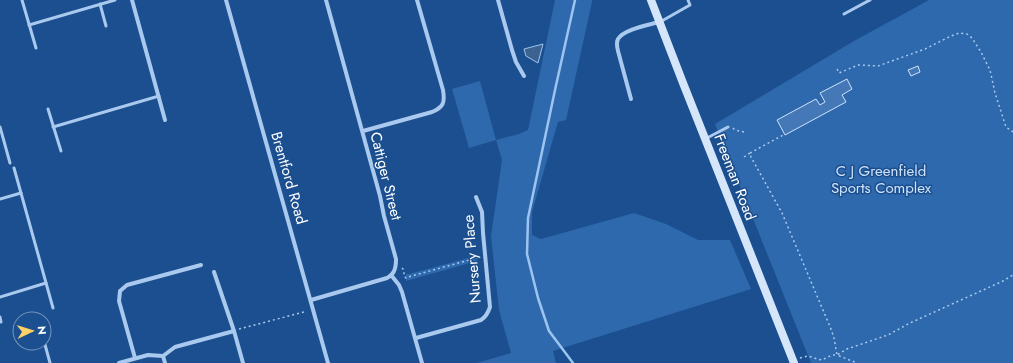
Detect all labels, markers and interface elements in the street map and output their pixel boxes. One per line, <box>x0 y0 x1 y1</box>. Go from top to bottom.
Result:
street label: Brentford Road <box>265 129 313 227</box>
street label: Cattiger Street <box>364 130 408 223</box>
street label: Freeman Road <box>708 130 762 224</box>
park label: C J Greenfield Sports Complex <box>831 160 932 199</box>
street label: Nursery Place <box>457 213 487 304</box>
north arrow <box>12 311 52 351</box>
text: N <box>34 325 50 335</box>

